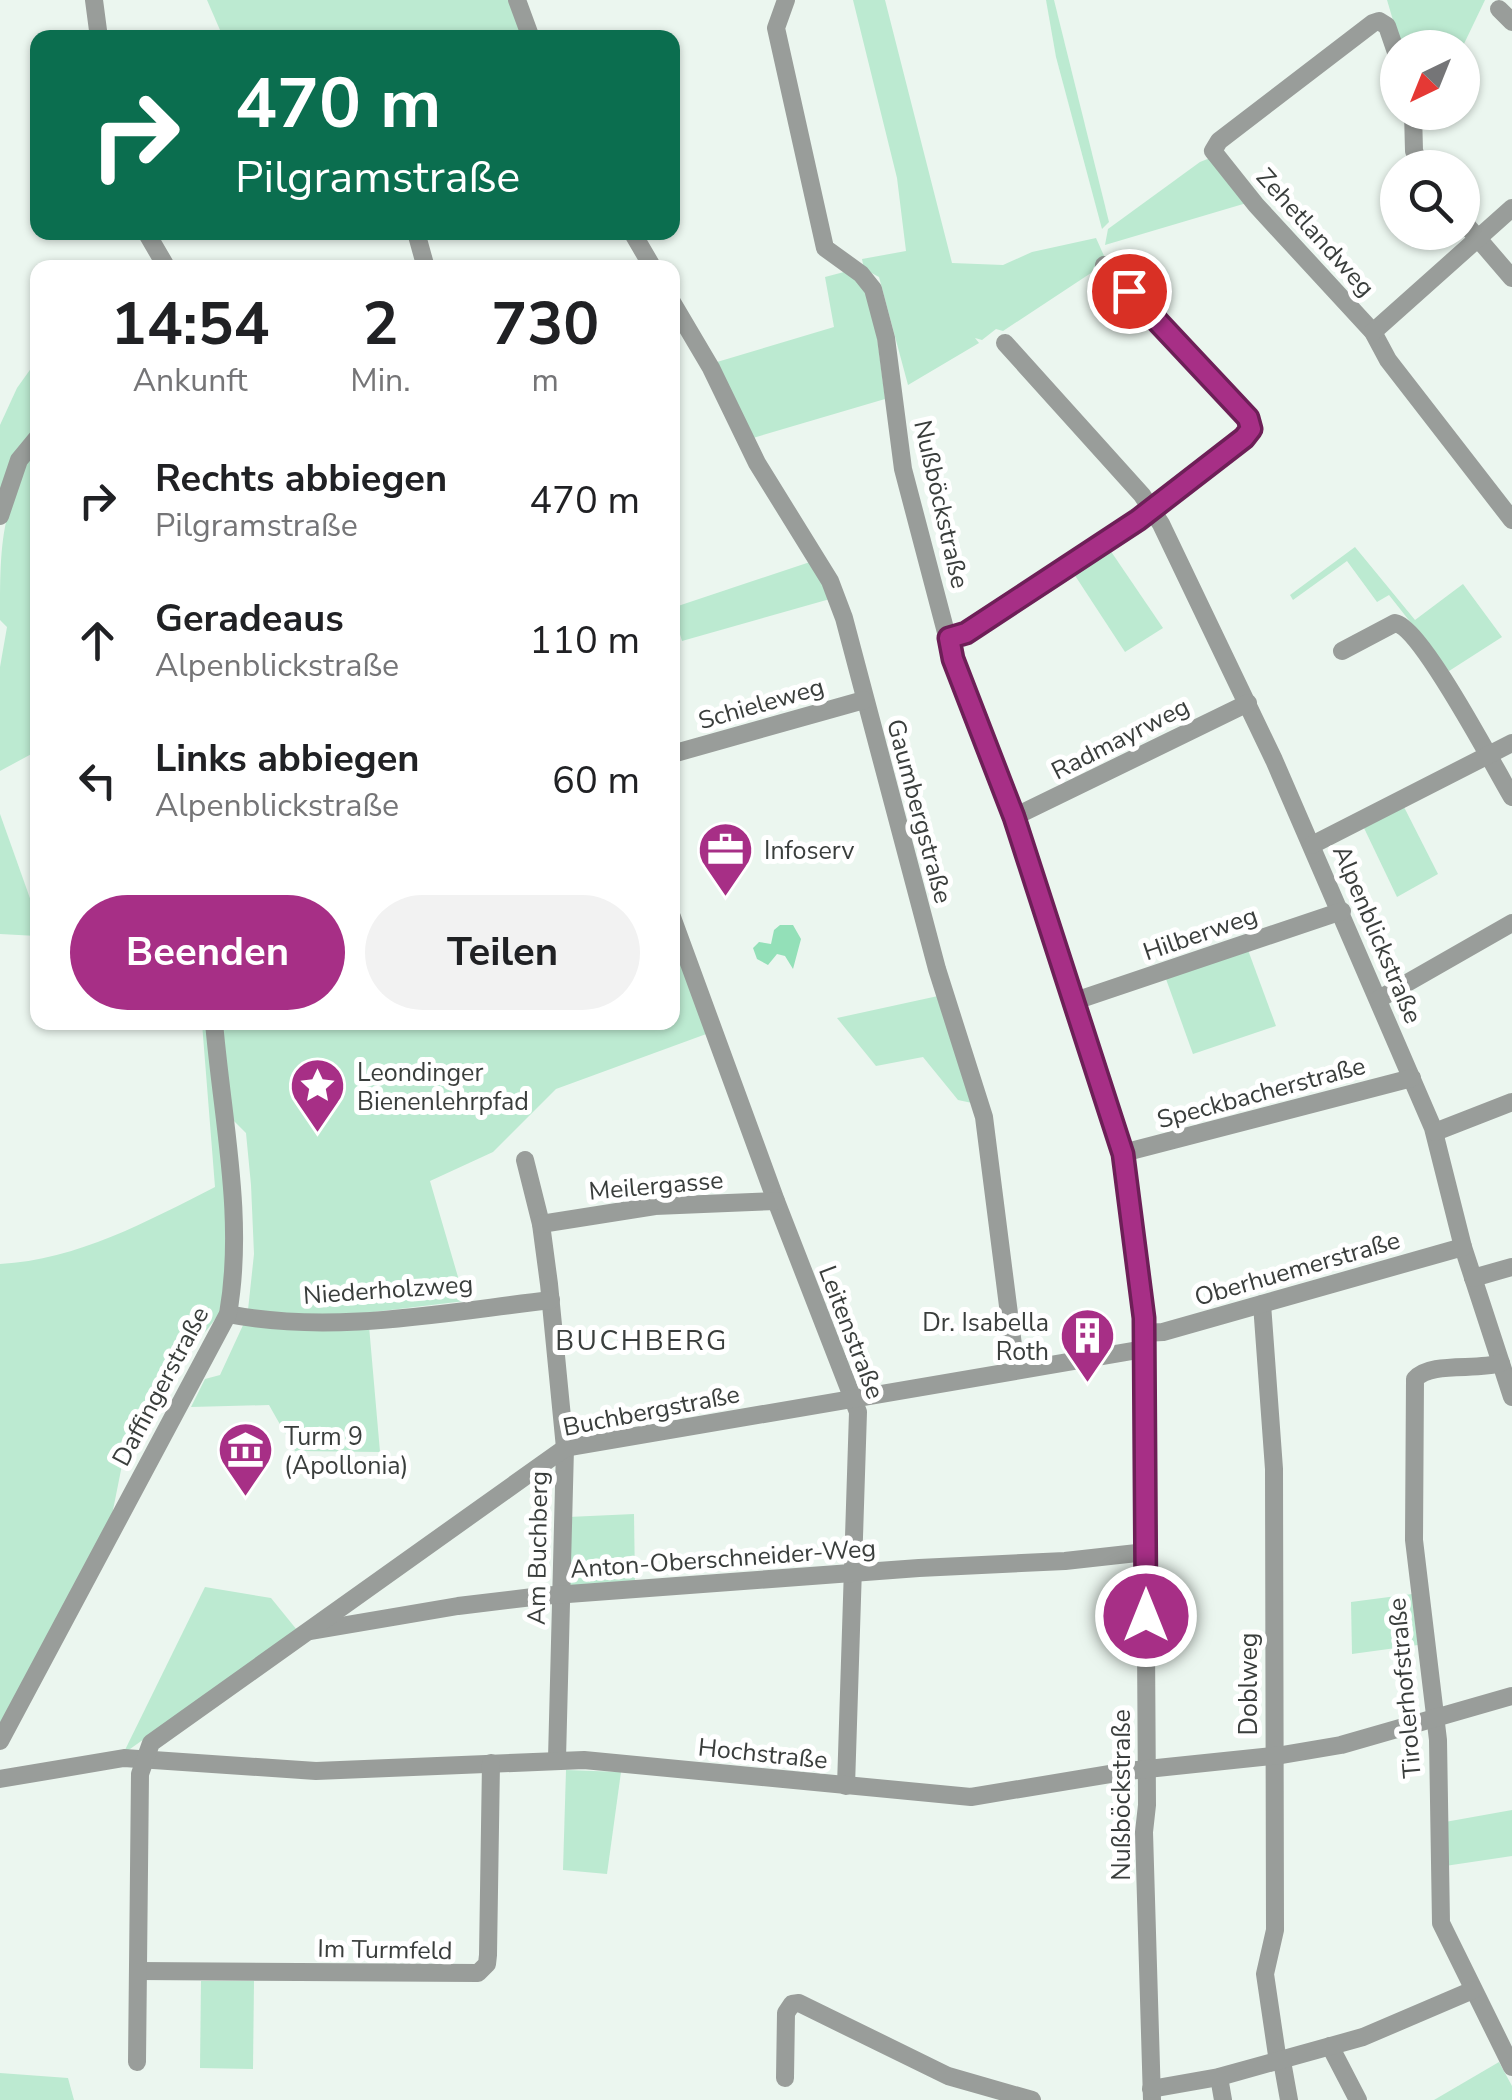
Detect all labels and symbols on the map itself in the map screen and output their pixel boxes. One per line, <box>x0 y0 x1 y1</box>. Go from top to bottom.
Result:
north arrow <box>1380 30 1480 130</box>
street label: Zehetlandweg <box>1248 161 1382 304</box>
pin <box>1087 249 1172 334</box>
street label: Nußböckstraße <box>905 417 977 592</box>
street label: Schieleweg <box>694 670 828 738</box>
street label: Radmayrweg <box>1046 690 1195 788</box>
street label: Gaumbergstraße <box>878 715 960 907</box>
office icon: Infoserv <box>695 820 755 899</box>
place label: Infoserv <box>764 834 854 868</box>
street label: Alpenblickstraße <box>1324 840 1430 1029</box>
street label: Hilberweg <box>1139 899 1262 969</box>
street label: Speckbacherstraße <box>1153 1049 1369 1137</box>
place icon: Leondinger Bienenlehrpfad <box>288 1056 348 1135</box>
place label: Leondinger Bienenlehrpfad <box>357 1056 529 1119</box>
street label: Meilergasse <box>587 1163 725 1209</box>
street label: Oberhuemerstraße <box>1190 1223 1404 1315</box>
street label: Leitenstraße <box>810 1261 892 1404</box>
street label: Niederholzweg <box>302 1267 474 1313</box>
street label: Daffingerstraße <box>105 1301 217 1472</box>
place label: Dr. Isabella Roth <box>922 1306 1049 1369</box>
building icon: Dr. Isabella Roth <box>1058 1306 1118 1385</box>
district label: BUCHBERG <box>555 1322 729 1360</box>
street label: Buchbergstraße <box>560 1377 742 1445</box>
museum icon: Turm 9 (Apollonia) <box>215 1420 275 1499</box>
place label: Turm 9 (Apollonia) <box>284 1420 408 1483</box>
street label: Am Buchberg <box>520 1471 556 1625</box>
street label: Anton-Oberschneider-Weg <box>569 1531 877 1587</box>
position arrow <box>1094 1564 1198 1668</box>
street label: Tirolerhofstraße <box>1380 1596 1430 1779</box>
street label: Doblweg <box>1232 1633 1266 1735</box>
street label: Nußböckstraße <box>1105 1709 1139 1881</box>
street label: Hochstraße <box>696 1730 829 1778</box>
street label: Im Turmfeld <box>317 1932 453 1968</box>

